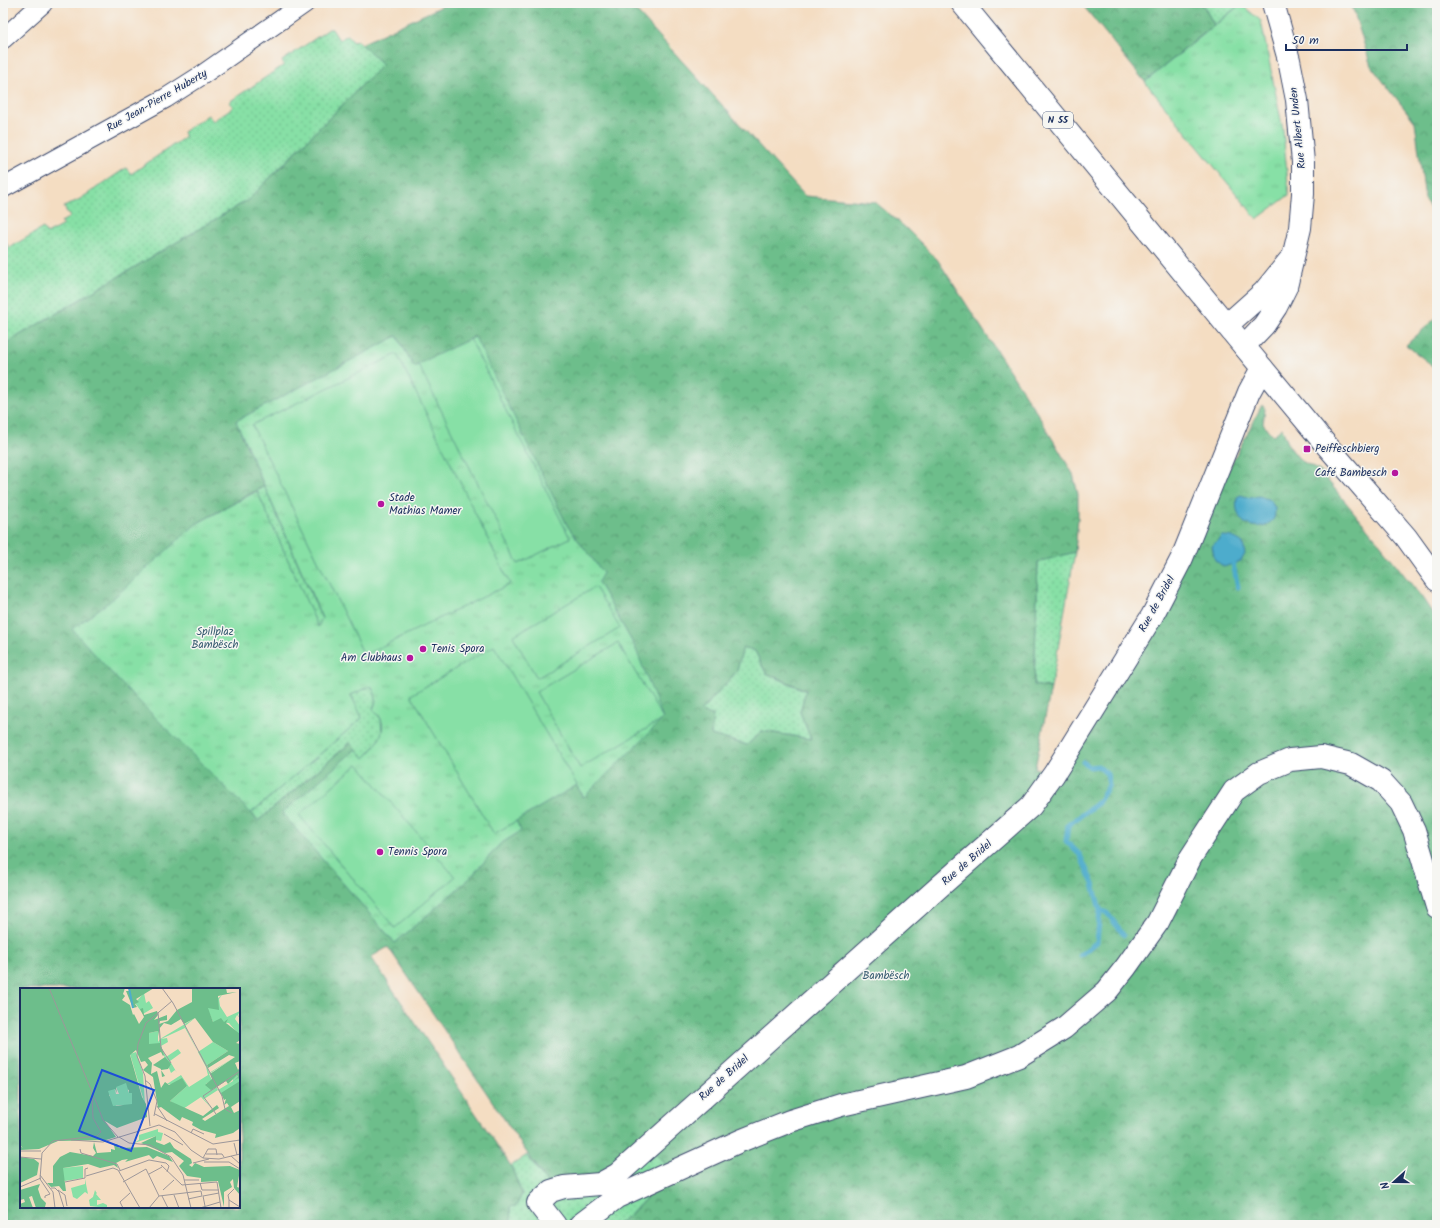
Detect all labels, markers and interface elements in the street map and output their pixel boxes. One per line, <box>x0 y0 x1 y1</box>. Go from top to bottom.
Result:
scale bar <box>1286 26 1407 52</box>
text: 50 m <box>1292 31 1319 50</box>
street label: Rue Jean-Pierre Huberty <box>103 64 212 137</box>
street label: Rue Albert Unden <box>1285 86 1311 170</box>
road number: N 55 <box>1043 112 1073 128</box>
place label: Peiffeschbierg <box>1315 440 1379 458</box>
marker: Peiffeschbierg <box>1302 444 1312 454</box>
place label: Café Bambesch <box>1315 464 1387 482</box>
marker: Café Bambesch <box>1390 468 1400 478</box>
place label: Stade Mathias Mamer <box>389 489 462 520</box>
marker: Stade Mathias Mamer <box>376 499 386 509</box>
street label: Rue de Bridel <box>1134 572 1180 636</box>
park label: Spillplaz Bambësch <box>192 623 239 654</box>
place label: Tenis Spora <box>431 640 484 658</box>
marker: Tenis Spora <box>418 644 428 654</box>
place label: Am Clubhaus <box>341 649 402 667</box>
marker: Am Clubhaus <box>405 653 415 663</box>
street label: Rue de Bridel <box>938 836 997 890</box>
place label: Tennis Spora <box>388 843 447 861</box>
marker: Tennis Spora <box>375 847 385 857</box>
park label: Bambësch <box>863 967 910 985</box>
inset map <box>20 988 240 1208</box>
street label: Rue de Bridel <box>695 1050 753 1106</box>
north arrow <box>1374 1162 1414 1202</box>
text: N <box>1376 1179 1395 1192</box>

